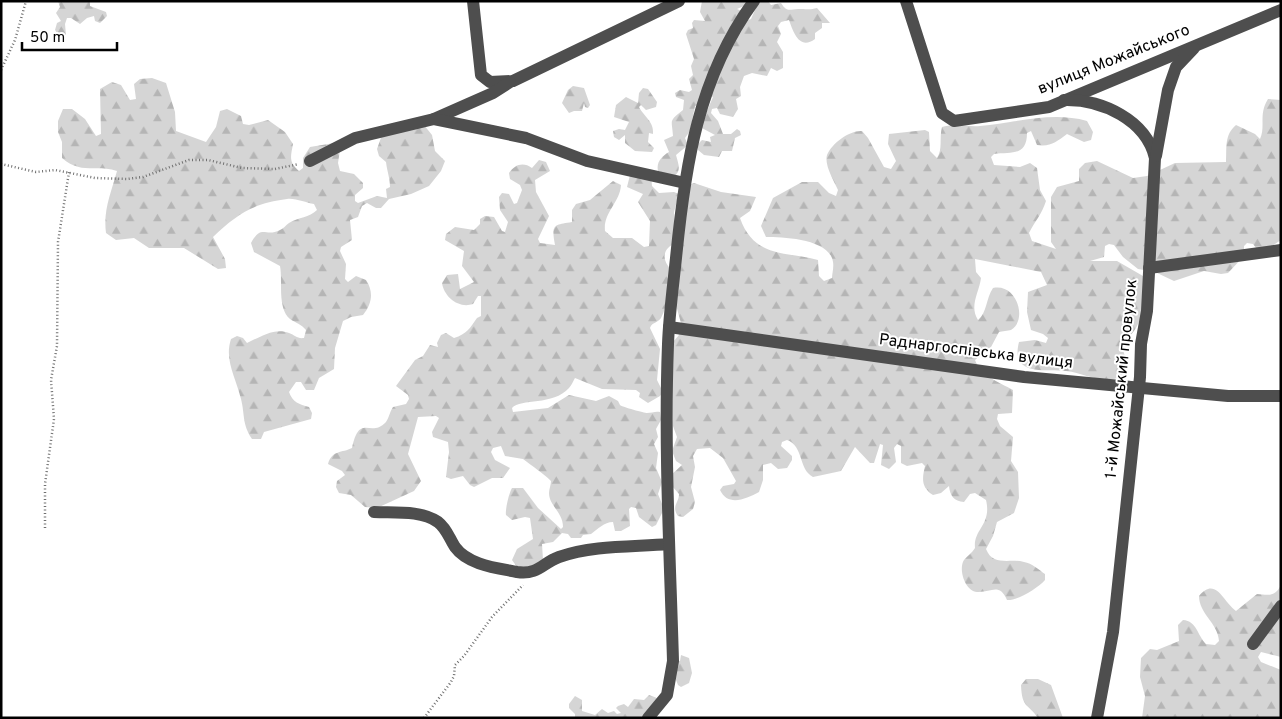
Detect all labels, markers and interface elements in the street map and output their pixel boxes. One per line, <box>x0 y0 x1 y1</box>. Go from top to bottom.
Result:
scale bar <box>22 20 118 52</box>
street label: вулиця Можайського <box>1035 20 1193 100</box>
text: 50 m <box>30 29 65 48</box>
street label: 1-й Можайський провулок <box>1102 278 1142 480</box>
street label: Раднаргоспівська вулиця <box>878 330 1074 374</box>

